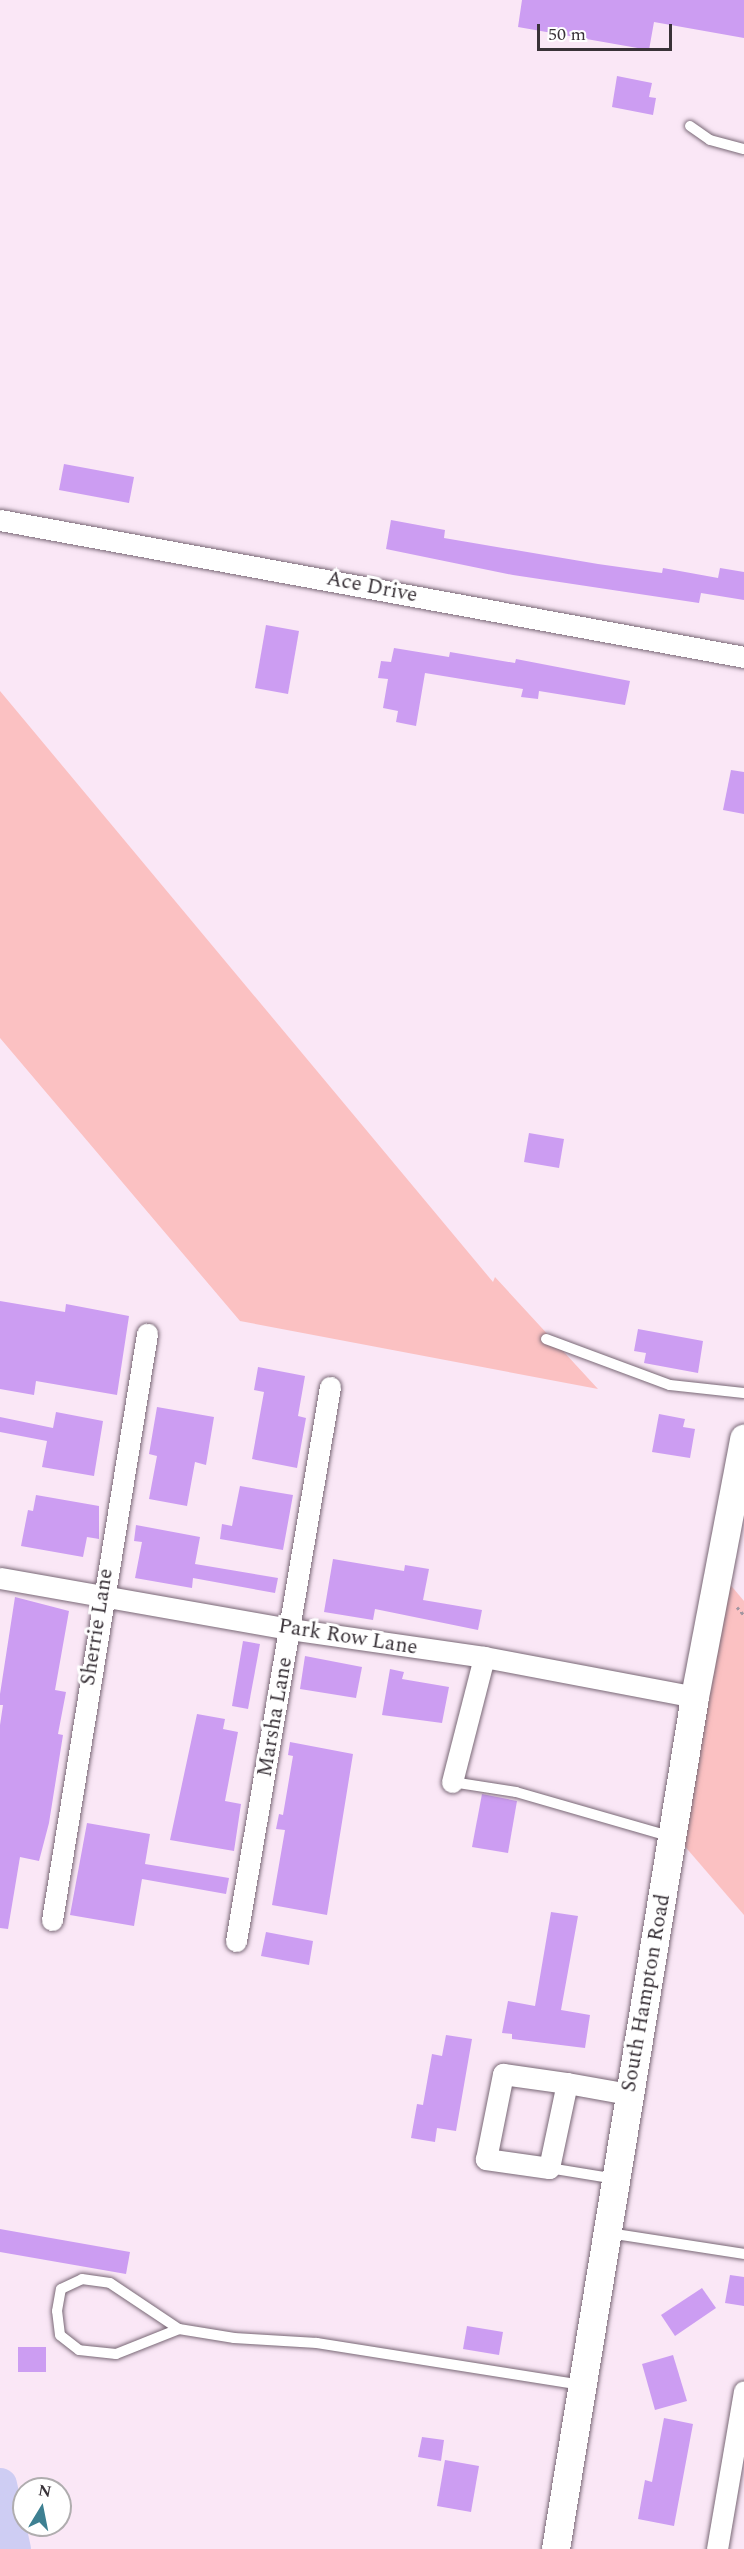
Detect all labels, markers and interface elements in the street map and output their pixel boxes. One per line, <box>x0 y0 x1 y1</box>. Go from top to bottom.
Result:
scale bar <box>540 12 675 50</box>
text: 50 m <box>548 21 586 48</box>
street label: Ace Drive <box>324 566 420 608</box>
street label: Sherrie Lane <box>75 1567 119 1687</box>
street label: Park Row Lane <box>277 1614 419 1660</box>
street label: Marsha Lane <box>252 1655 298 1779</box>
street label: South Hampton Road <box>616 1892 676 2094</box>
north arrow <box>12 2477 72 2537</box>
text: N <box>36 2478 53 2504</box>

